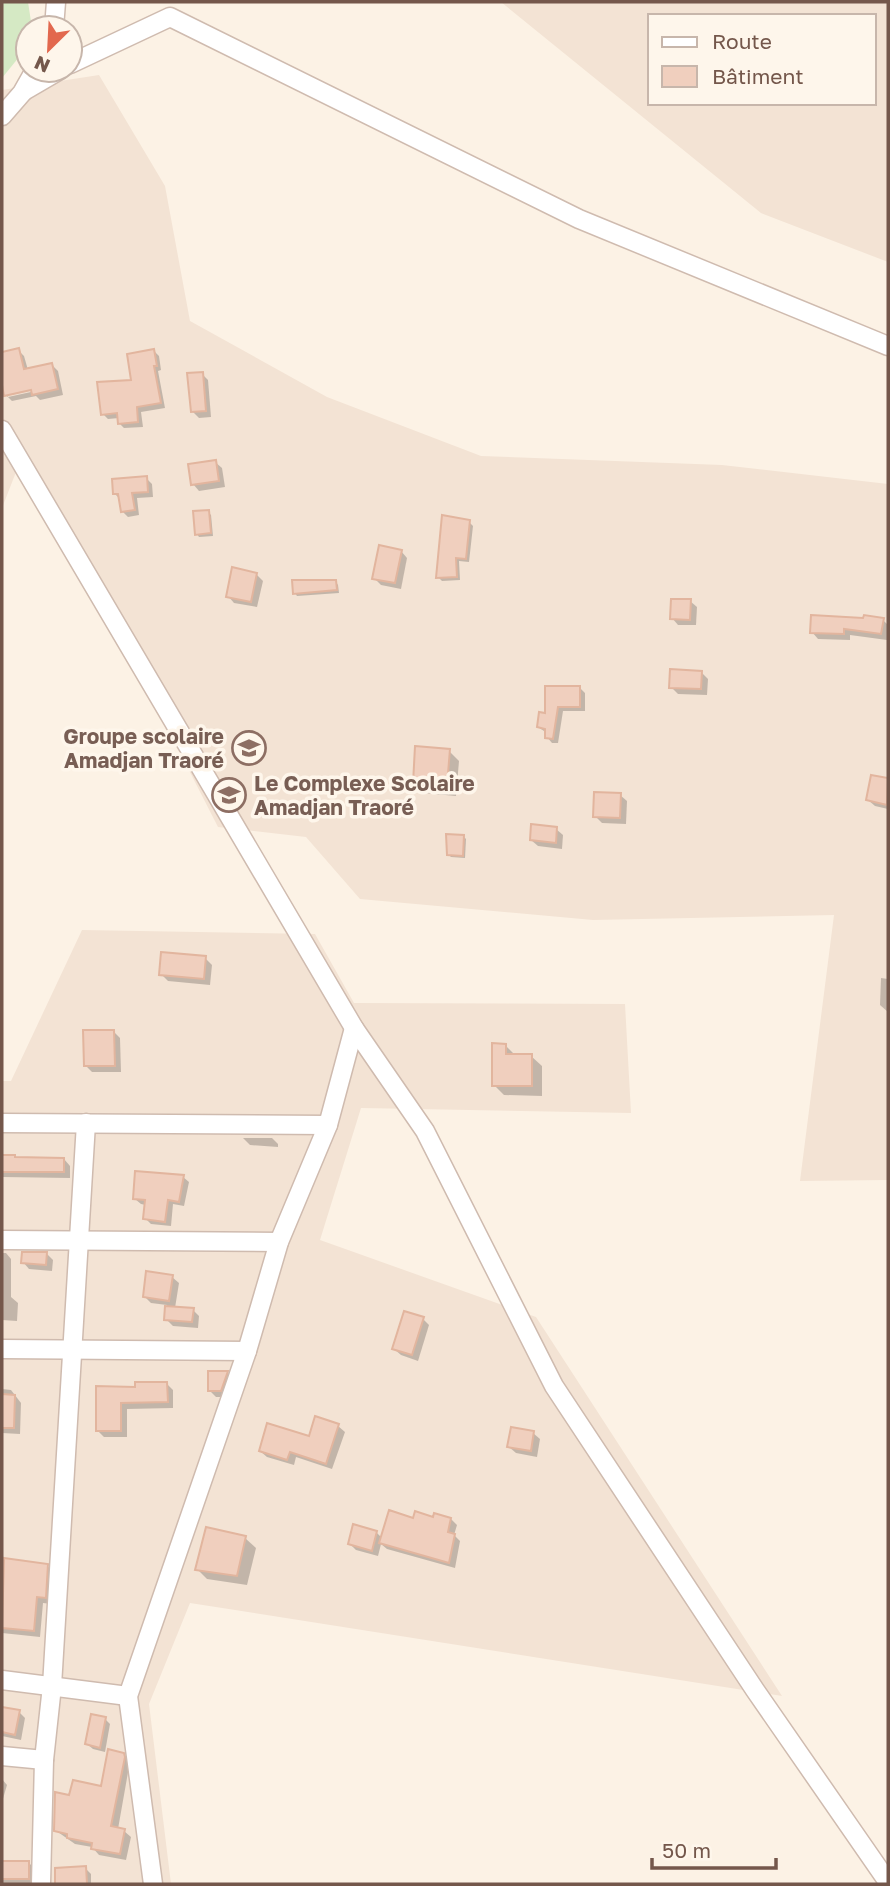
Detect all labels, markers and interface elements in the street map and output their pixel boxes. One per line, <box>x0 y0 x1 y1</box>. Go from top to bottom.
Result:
north arrow <box>14 14 84 84</box>
legend <box>648 14 876 105</box>
text: Route <box>712 28 772 54</box>
text: N <box>31 52 53 78</box>
text: Bâtiment <box>712 63 804 89</box>
place label: Groupe scolaire Amadjan Traoré <box>63 723 224 773</box>
school or university icon: Groupe scolaire Amadjan Traoré <box>230 729 268 767</box>
place label: Le Complexe Scolaire Amadjan Traoré <box>254 770 475 820</box>
school or university icon: Le Complexe Scolaire Amadjan Traoré <box>210 776 248 814</box>
scale bar <box>652 1826 776 1870</box>
text: 50 m <box>662 1837 711 1863</box>

